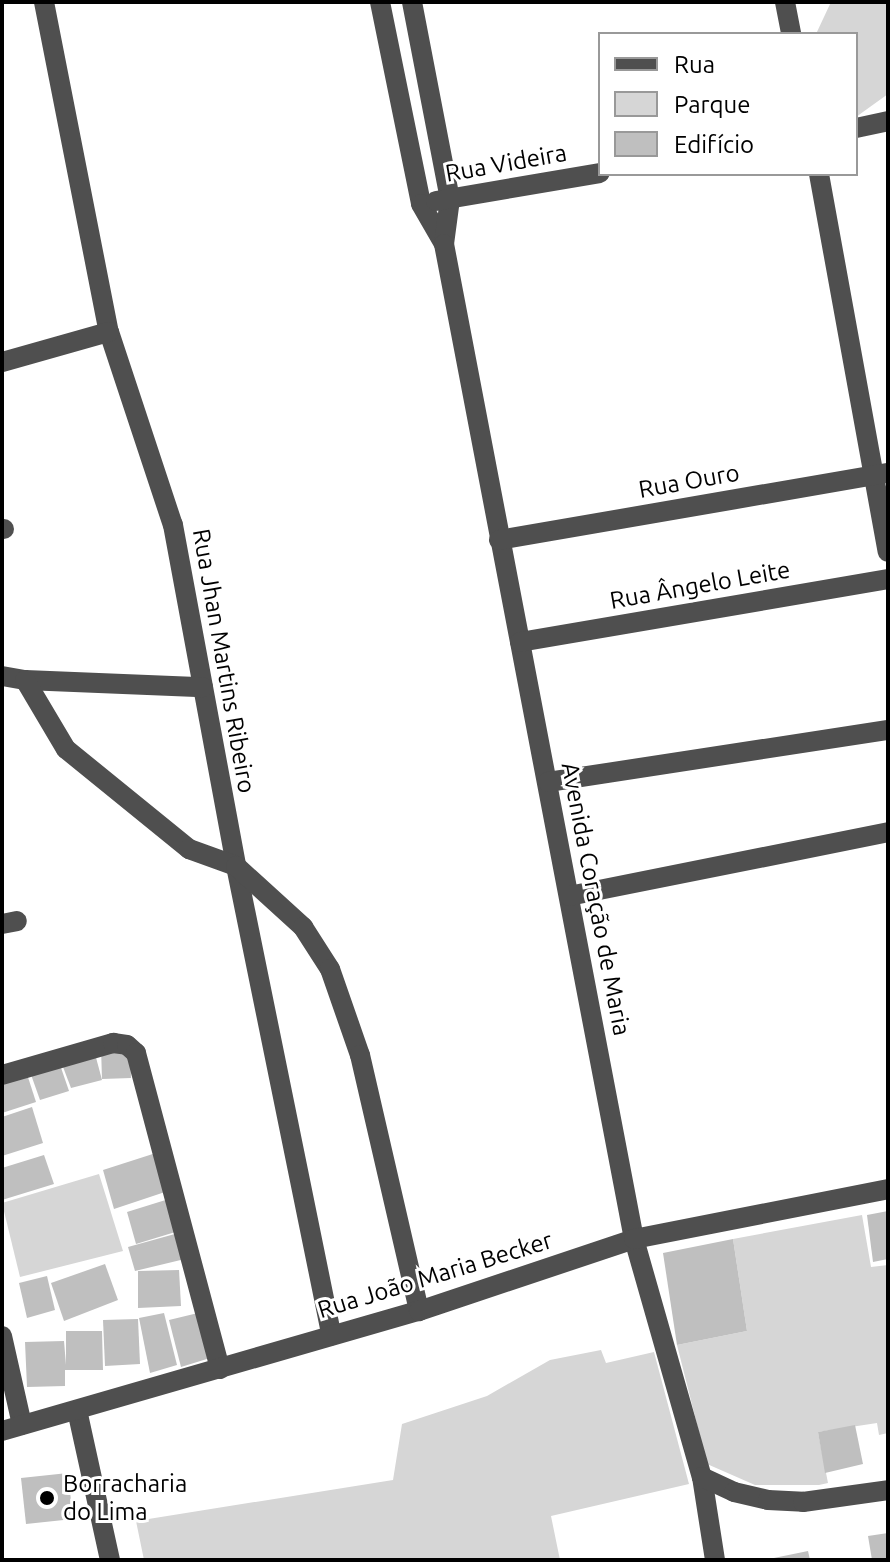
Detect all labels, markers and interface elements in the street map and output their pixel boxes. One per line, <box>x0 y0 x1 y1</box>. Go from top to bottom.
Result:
legend <box>598 32 858 176</box>
text: Rua <box>674 51 715 78</box>
text: Parque <box>674 91 751 118</box>
text: Edifício <box>674 131 754 158</box>
street label: Rua Videira <box>443 138 569 188</box>
street label: Rua Ouro <box>636 458 742 504</box>
street label: Rua Jhan Martins Ribeiro <box>187 527 261 795</box>
street label: Rua Ângelo Leite <box>608 555 792 615</box>
street label: Avenida Coração de Maria <box>555 760 637 1038</box>
street label: Rua João Maria Becker <box>314 1226 556 1324</box>
place label: Borracharia do Lima <box>63 1470 187 1526</box>
marker: Borracharia do Lima <box>38 1489 56 1507</box>

